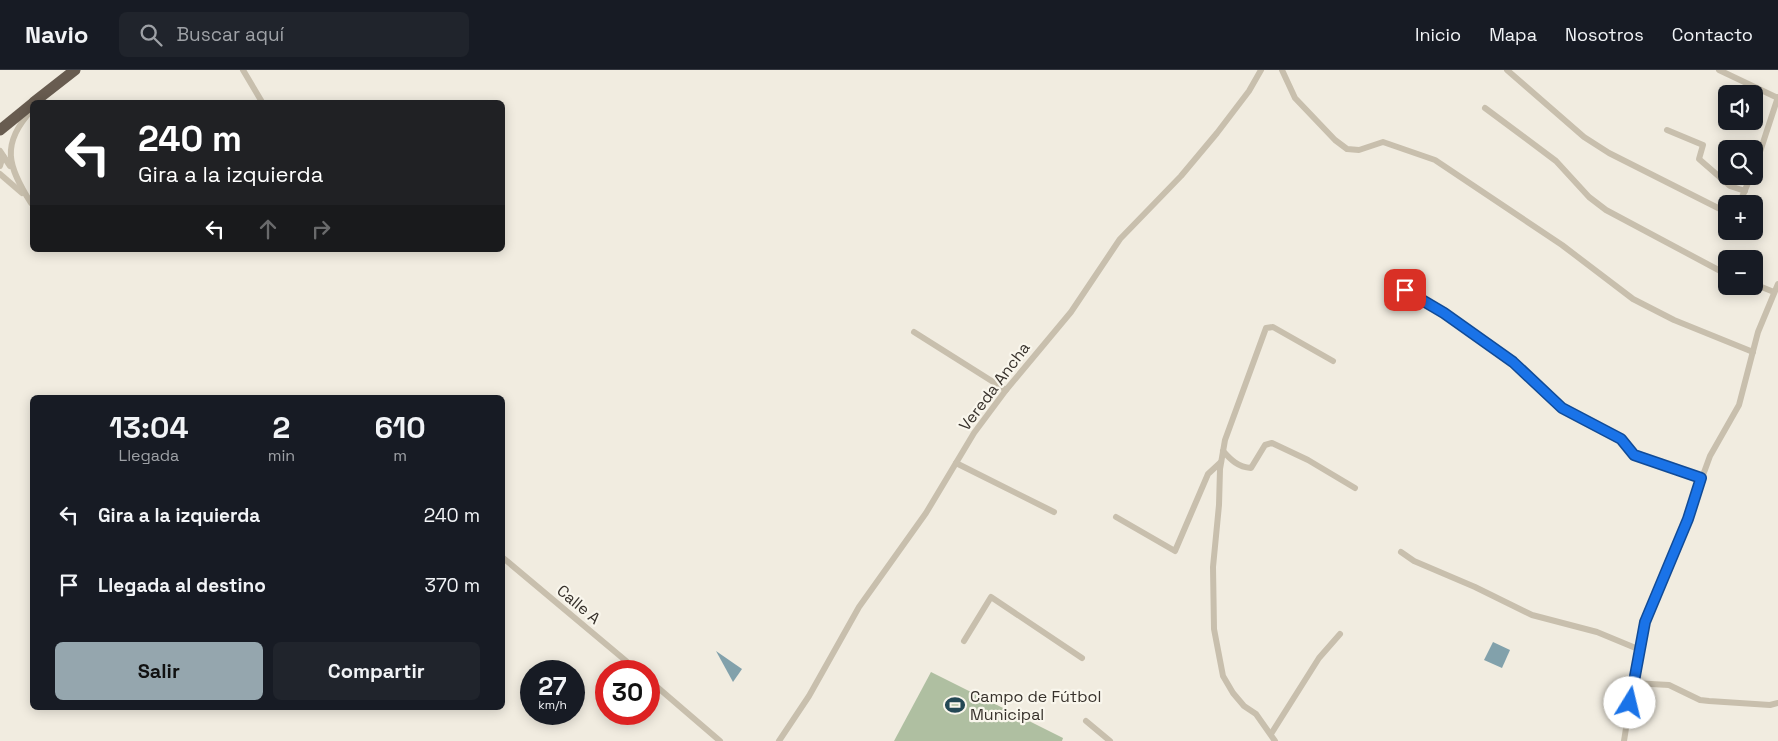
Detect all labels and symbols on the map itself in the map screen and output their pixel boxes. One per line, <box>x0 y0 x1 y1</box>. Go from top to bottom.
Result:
pin <box>1384 269 1426 311</box>
street label: Vereda Ancha <box>954 338 1035 435</box>
street label: Calle A <box>552 580 605 629</box>
speed limit sign: 30 <box>595 660 660 725</box>
position arrow <box>1603 676 1655 728</box>
place label: Campo de Fútbol Municipal <box>970 686 1101 725</box>
sports icon: Campo de Fútbol Municipal <box>944 694 966 716</box>

